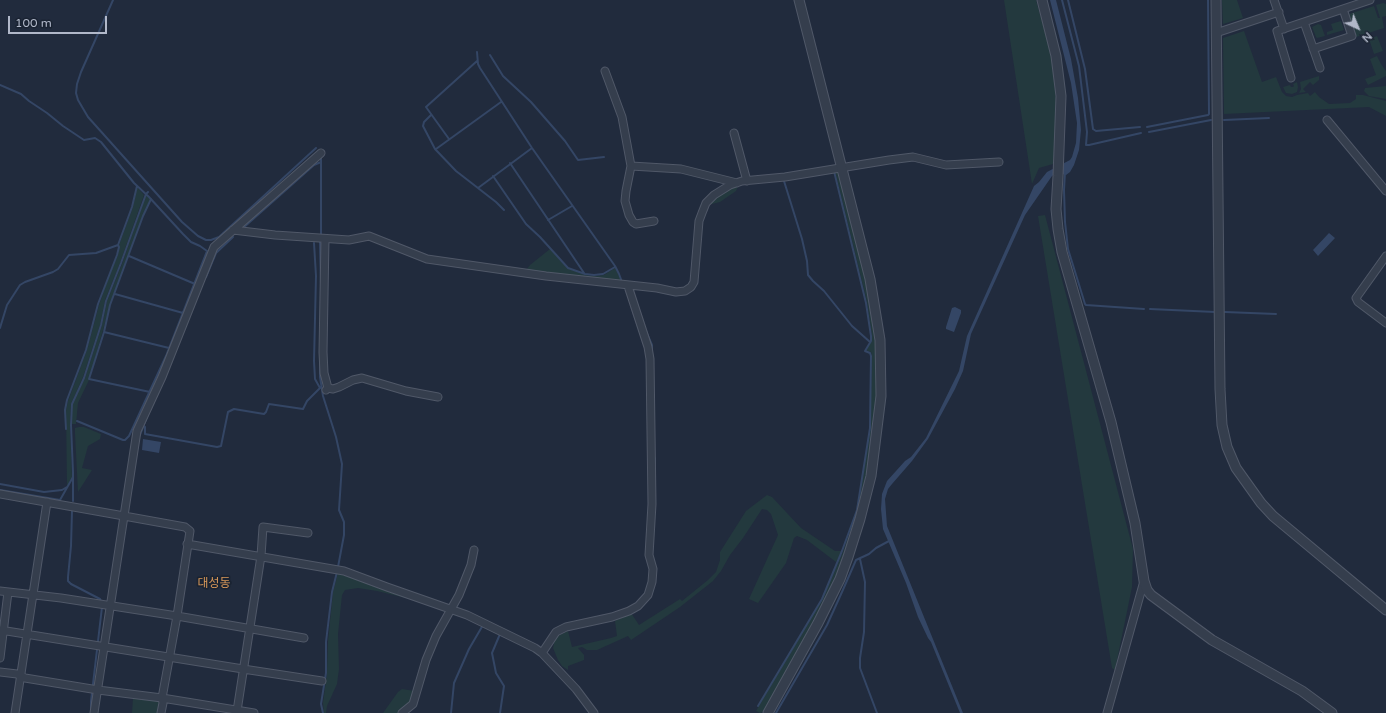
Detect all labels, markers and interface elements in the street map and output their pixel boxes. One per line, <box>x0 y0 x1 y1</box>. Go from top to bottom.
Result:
scale bar <box>10 8 109 34</box>
north arrow <box>1338 8 1378 48</box>
text: 100 m <box>15 16 52 30</box>
text: N <box>1359 29 1374 45</box>
district label: 대성동 <box>197 577 231 591</box>

